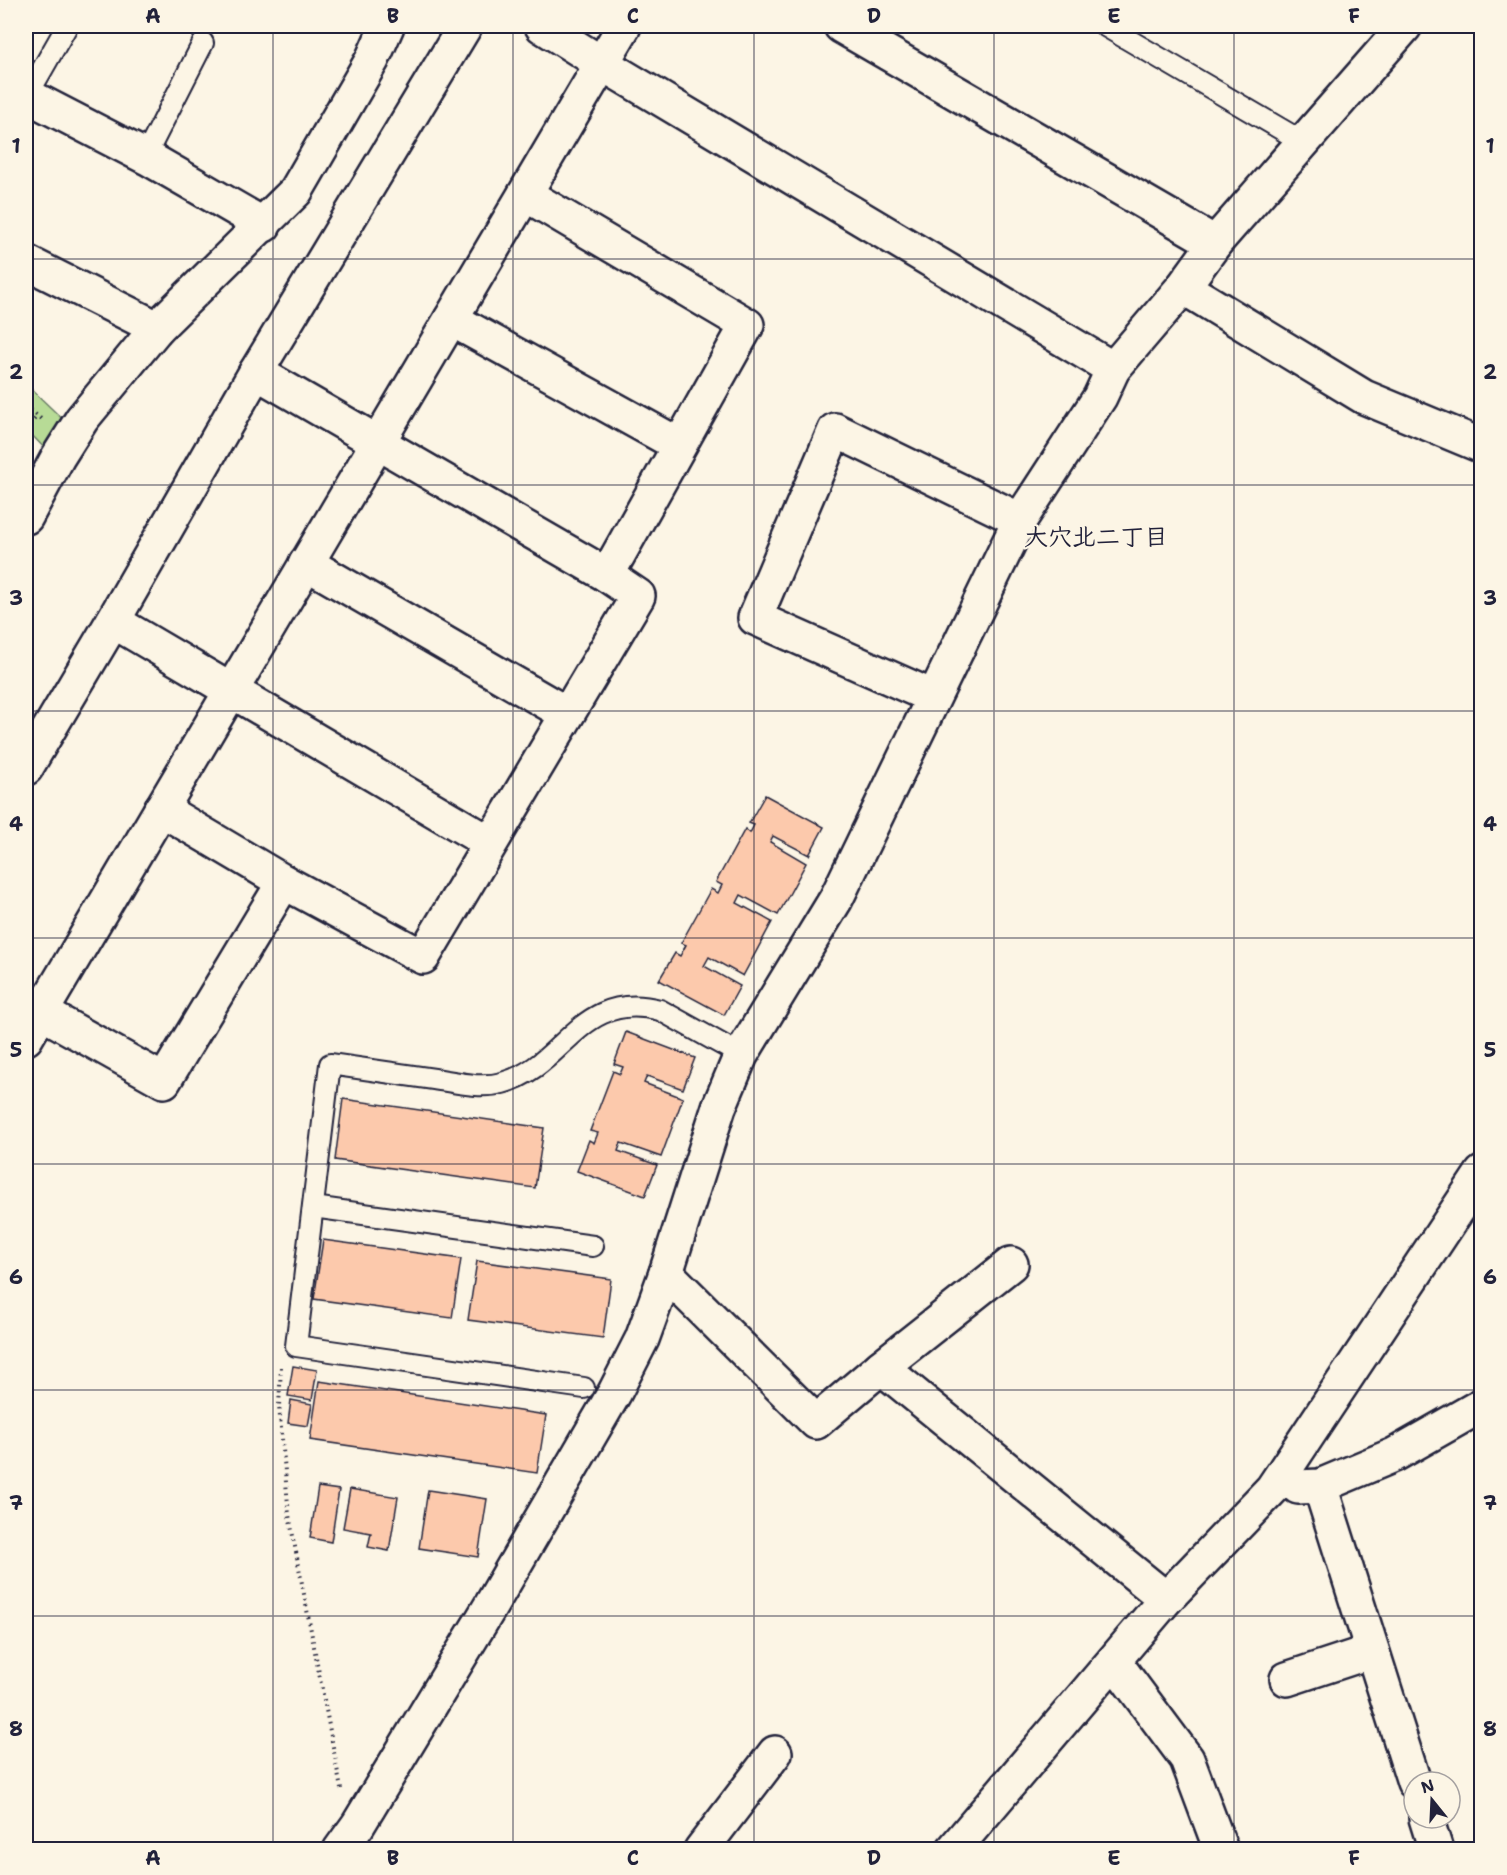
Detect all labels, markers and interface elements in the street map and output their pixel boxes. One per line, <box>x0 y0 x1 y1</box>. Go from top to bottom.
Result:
text: A <box>145 3 161 29</box>
text: B <box>387 3 399 29</box>
text: C <box>627 3 639 29</box>
text: D <box>867 3 881 29</box>
text: E <box>1107 3 1121 29</box>
text: F <box>1348 3 1360 29</box>
text: 1 <box>11 133 21 159</box>
text: 1 <box>1485 133 1495 159</box>
text: 2 <box>9 359 23 385</box>
text: 2 <box>1483 359 1497 385</box>
district label: 大穴北二丁目 <box>1024 521 1168 553</box>
text: 3 <box>9 585 23 611</box>
text: 3 <box>1483 585 1497 611</box>
text: 4 <box>9 811 23 837</box>
text: 4 <box>1483 811 1497 837</box>
text: 5 <box>10 1037 22 1063</box>
text: 5 <box>1484 1037 1496 1063</box>
text: 6 <box>9 1264 23 1290</box>
text: 6 <box>1483 1264 1497 1290</box>
text: 7 <box>9 1490 23 1516</box>
text: 7 <box>1483 1490 1497 1516</box>
text: 8 <box>9 1716 23 1742</box>
text: 8 <box>1483 1716 1497 1742</box>
north arrow <box>1402 1770 1462 1830</box>
text: N <box>1418 1774 1437 1798</box>
text: A <box>145 1845 161 1871</box>
text: B <box>387 1845 399 1871</box>
text: C <box>627 1845 639 1871</box>
text: D <box>867 1845 881 1871</box>
text: E <box>1107 1845 1121 1871</box>
text: F <box>1348 1845 1360 1871</box>

